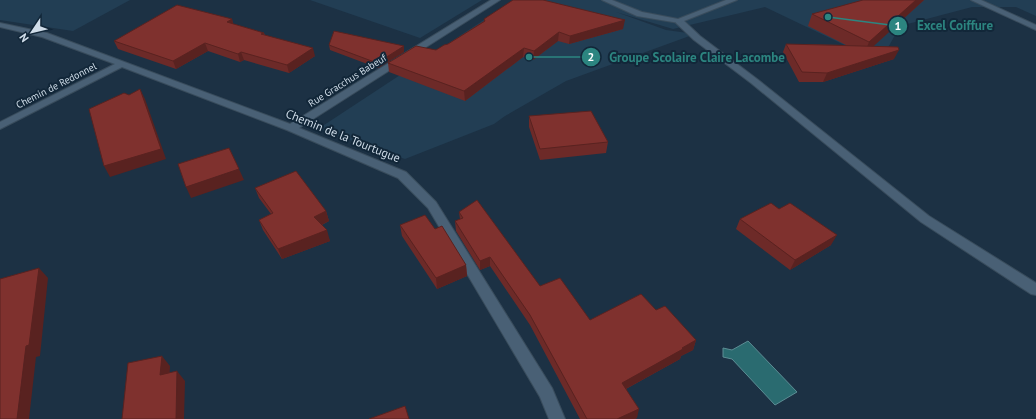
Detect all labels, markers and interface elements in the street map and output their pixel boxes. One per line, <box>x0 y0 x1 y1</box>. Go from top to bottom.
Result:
north arrow <box>12 12 52 52</box>
callout: Excel Coiffure <box>888 13 1001 38</box>
text: Excel Coiffure <box>917 17 993 34</box>
text: 1 <box>895 18 901 33</box>
text: N <box>16 31 32 45</box>
callout: Groupe Scolaire Claire Lacombe <box>581 45 793 70</box>
text: 2 <box>588 49 594 64</box>
text: Groupe Scolaire Claire Lacombe <box>609 49 785 66</box>
street label: Rue Gracchus Babeuf <box>306 51 389 110</box>
street label: Chemin de Redonnel <box>14 60 99 111</box>
street label: Chemin de la Tourtugue <box>284 106 403 165</box>

